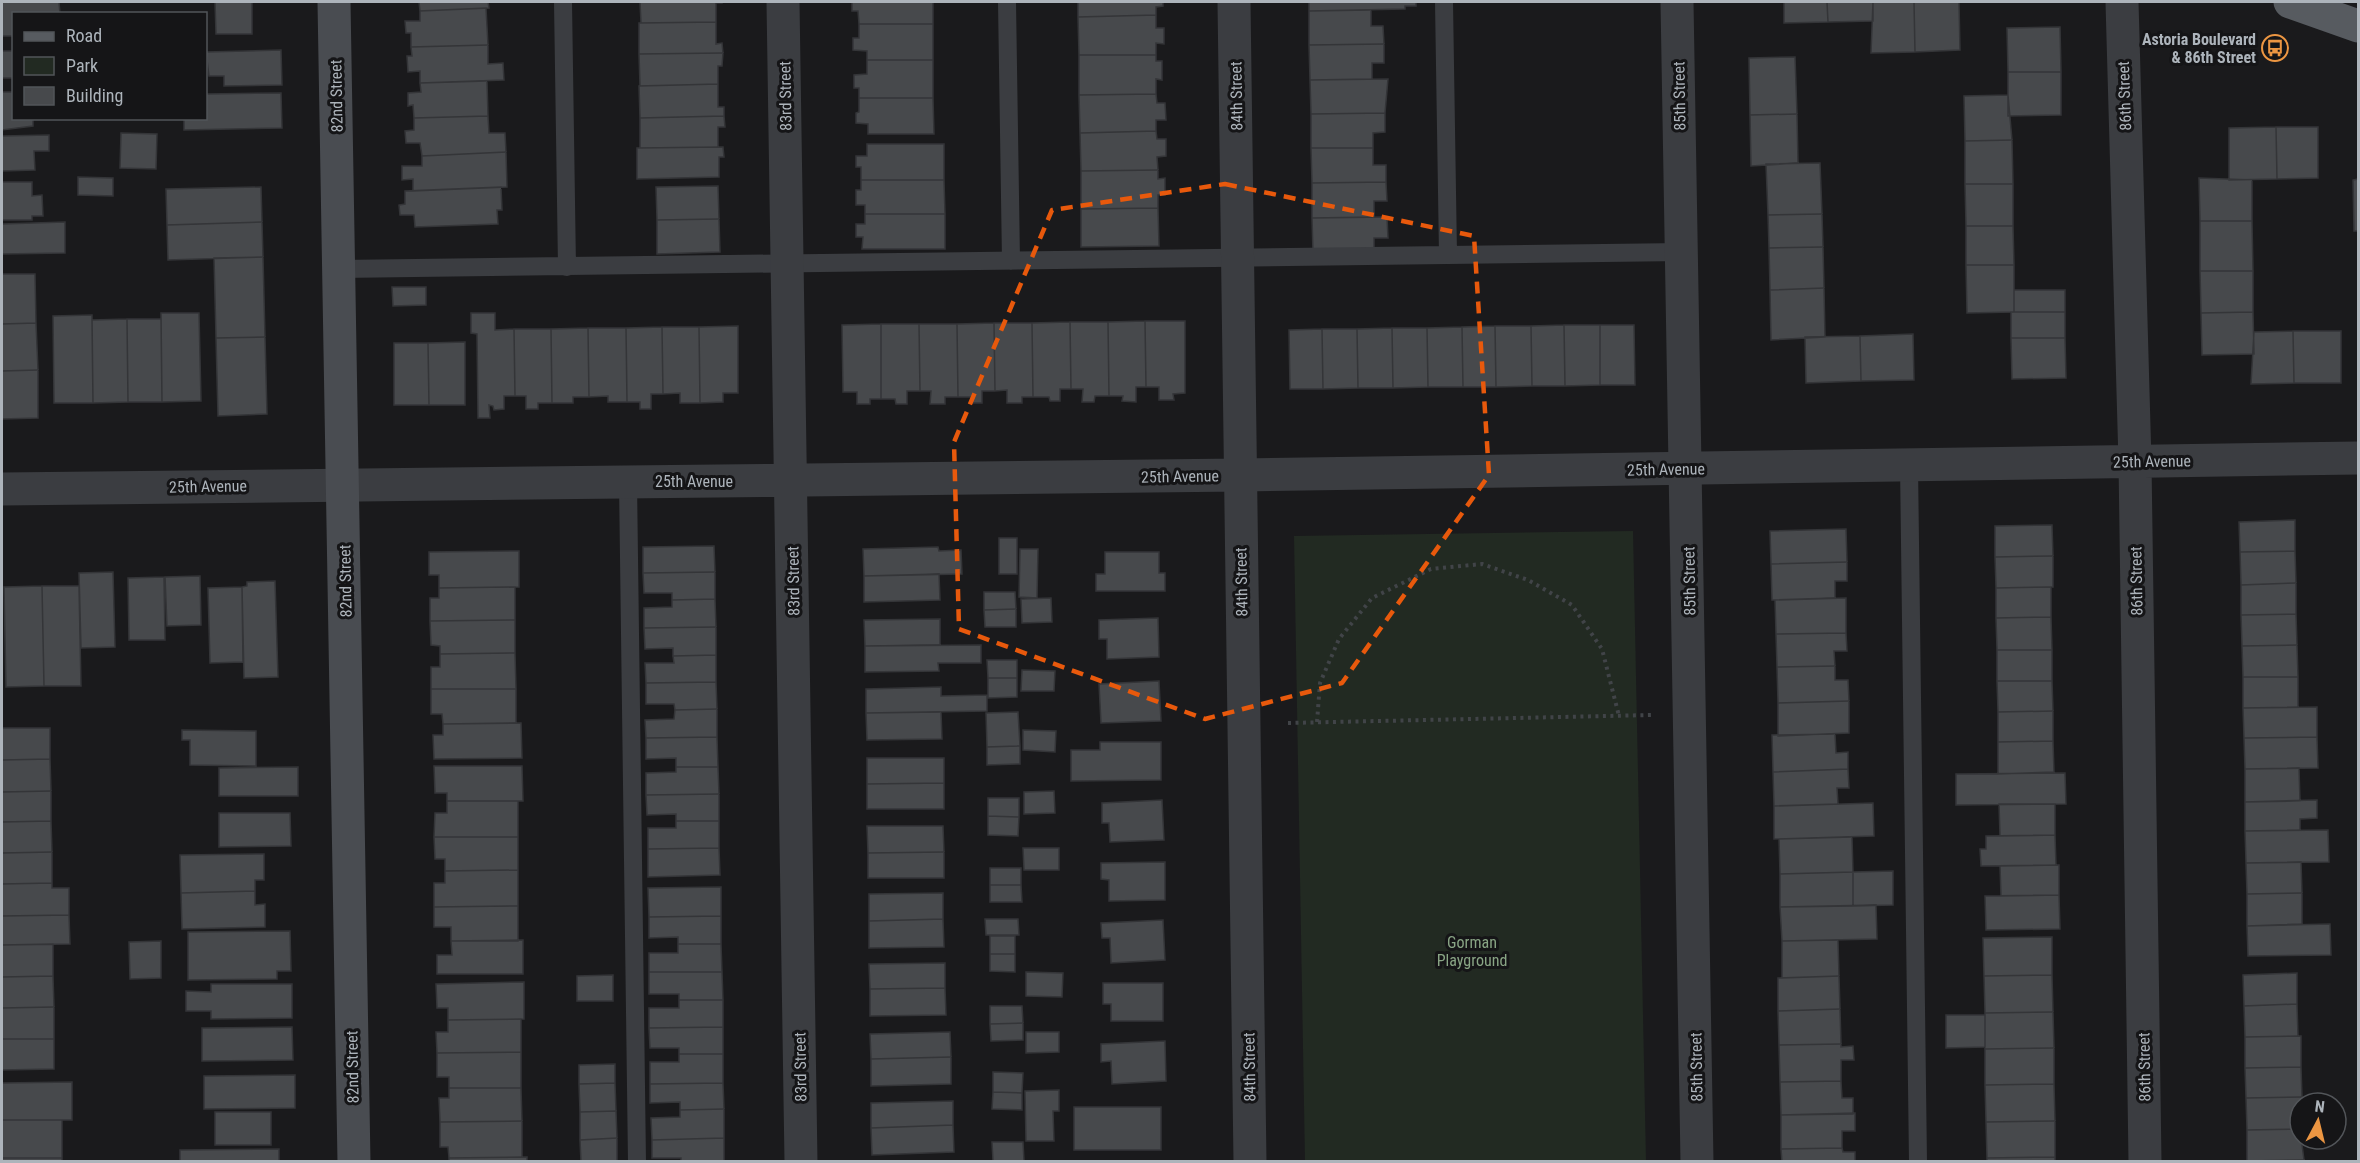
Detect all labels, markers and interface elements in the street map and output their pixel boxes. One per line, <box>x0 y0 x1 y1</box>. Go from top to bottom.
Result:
legend <box>12 12 207 120</box>
text: Road <box>66 25 102 46</box>
place label: Astoria Boulevard & 86th Street <box>2142 30 2256 67</box>
bus stop icon: Astoria Boulevard & 86th Street <box>2260 33 2290 63</box>
text: Park <box>66 55 98 76</box>
street label: 82nd Street <box>326 59 347 132</box>
street label: 83rd Street <box>775 61 796 131</box>
street label: 84th Street <box>1226 61 1247 131</box>
street label: 85th Street <box>1669 61 1690 131</box>
street label: 86th Street <box>2114 61 2135 131</box>
text: Building <box>66 85 123 106</box>
street label: 25th Avenue <box>2113 451 2191 472</box>
street label: 25th Avenue <box>1627 459 1705 480</box>
street label: 25th Avenue <box>1141 466 1219 487</box>
street label: 25th Avenue <box>655 472 733 491</box>
street label: 25th Avenue <box>169 476 247 497</box>
street label: 82nd Street <box>335 544 356 617</box>
street label: 83rd Street <box>783 546 804 616</box>
street label: 85th Street <box>1679 546 1700 616</box>
street label: 86th Street <box>2126 546 2147 616</box>
street label: 84th Street <box>1231 547 1252 617</box>
park label: Gorman Playground <box>1437 933 1507 970</box>
street label: 82nd Street <box>342 1030 363 1103</box>
street label: 83rd Street <box>790 1032 811 1102</box>
street label: 84th Street <box>1239 1032 1260 1102</box>
street label: 85th Street <box>1686 1032 1707 1102</box>
street label: 86th Street <box>2134 1032 2155 1102</box>
north arrow <box>2288 1091 2348 1151</box>
text: N <box>2314 1097 2326 1117</box>

